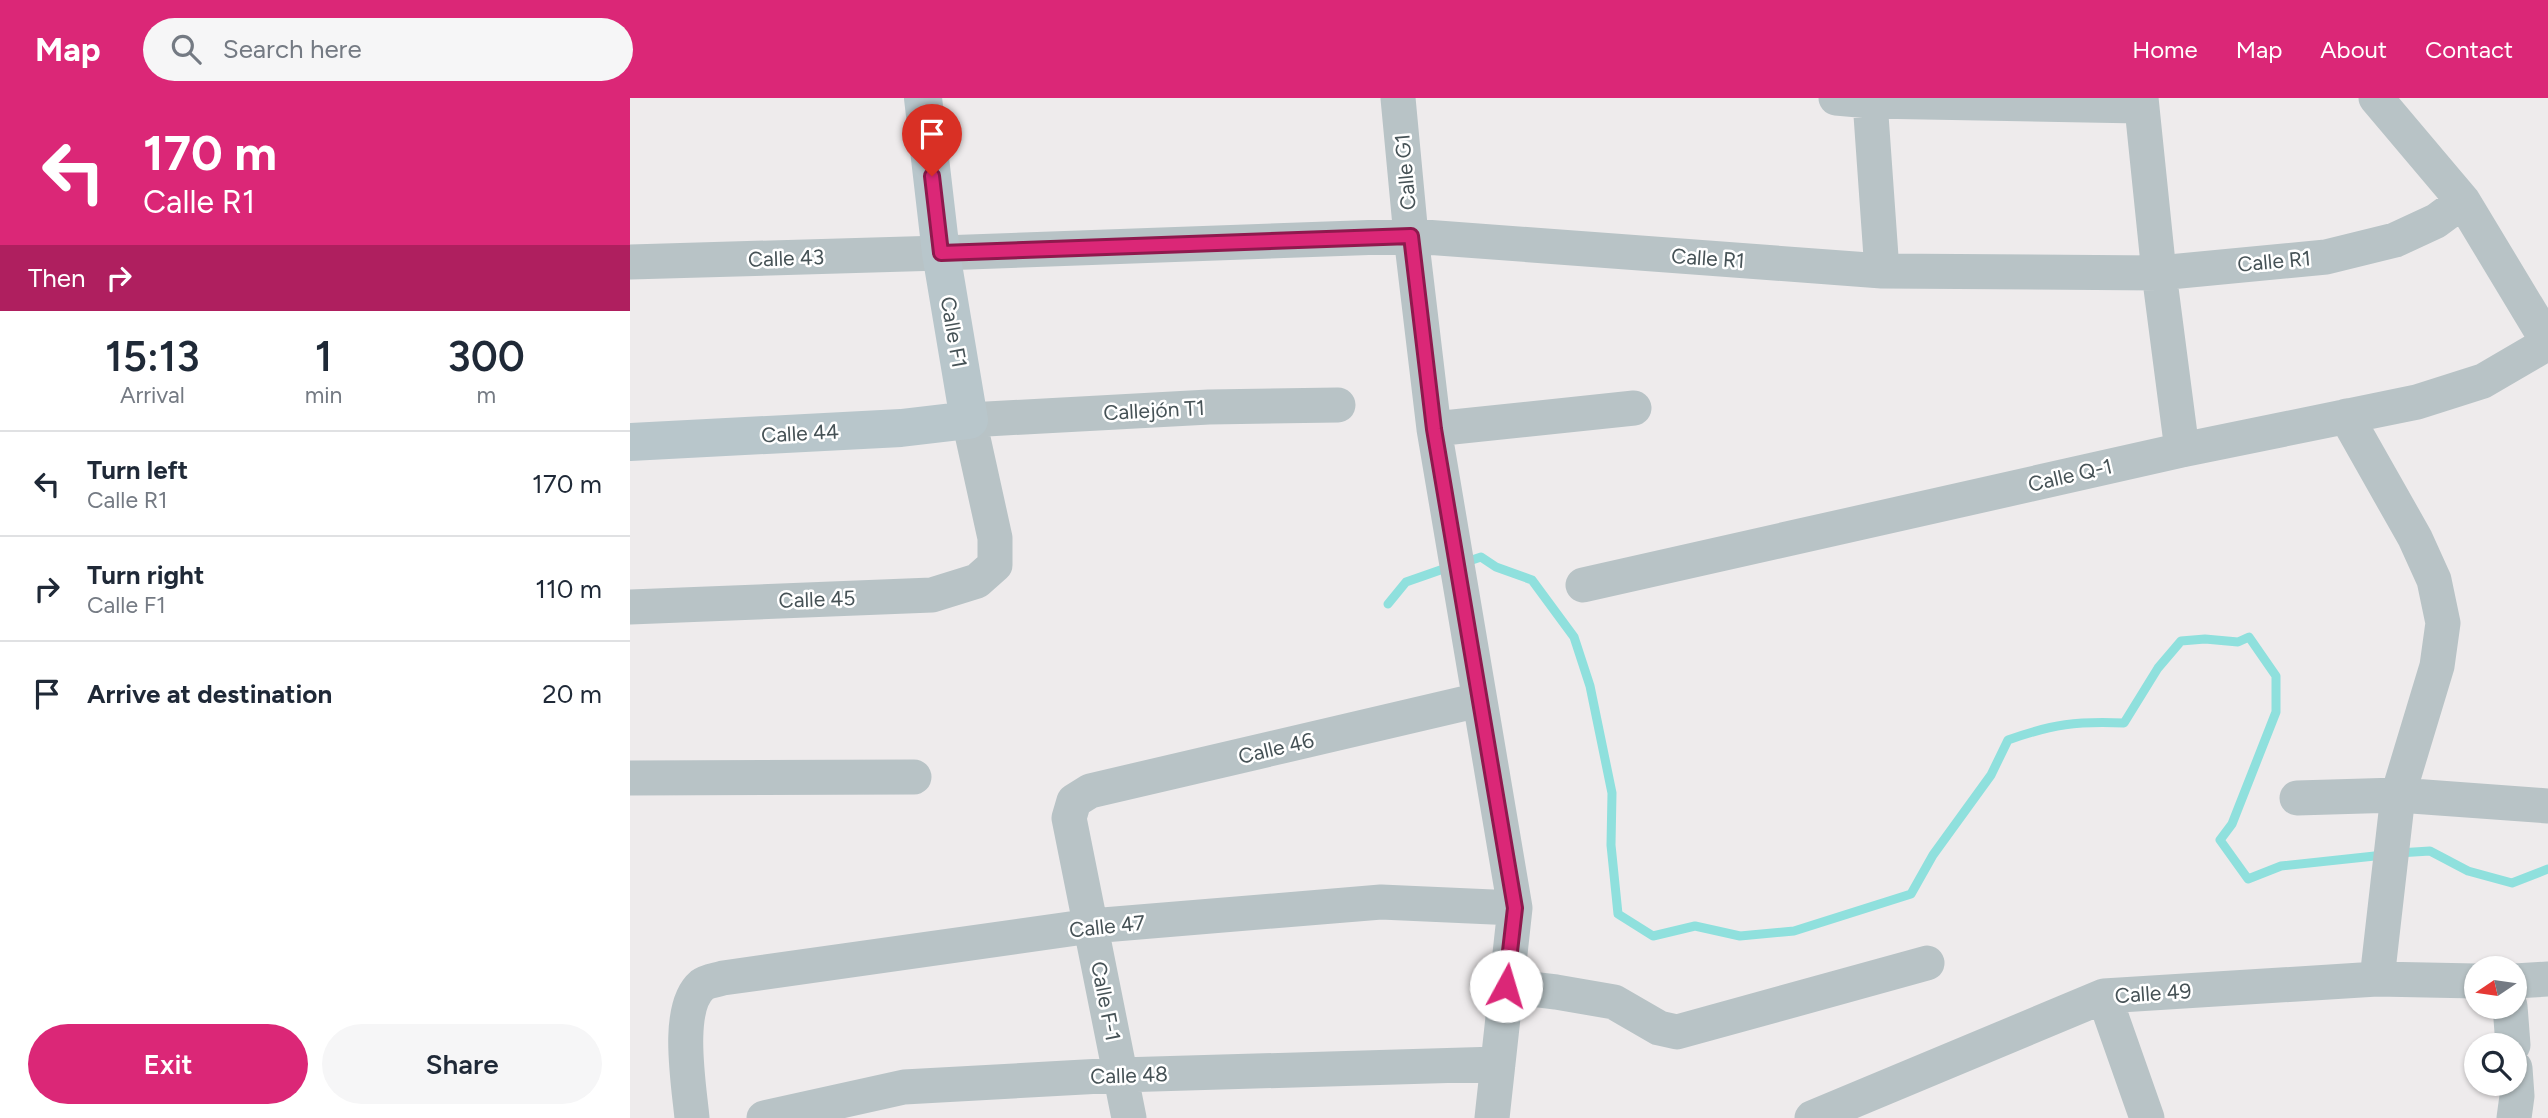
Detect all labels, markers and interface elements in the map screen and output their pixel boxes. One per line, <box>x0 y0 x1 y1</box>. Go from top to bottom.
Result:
search box <box>143 18 633 81</box>
text: Map <box>35 30 101 69</box>
icon: search <box>167 30 205 68</box>
text: Search here <box>223 33 362 65</box>
text: Home <box>2132 35 2198 64</box>
text: Map <box>2236 35 2282 64</box>
text: About <box>2320 35 2387 64</box>
text: Contact <box>2425 35 2513 64</box>
pin <box>902 104 962 176</box>
icon: arrive <box>913 115 951 153</box>
text: 170 m <box>143 123 277 182</box>
icon: left <box>28 126 119 217</box>
street label: Calle G1 <box>1389 133 1421 211</box>
text: Calle R1 <box>143 183 255 221</box>
street label: Calle R1 <box>1670 243 1746 273</box>
street label: Calle 43 <box>747 244 825 272</box>
street label: Calle R1 <box>2236 245 2312 277</box>
icon: right <box>100 259 138 297</box>
text: Then <box>28 262 86 294</box>
street label: Calle F1 <box>935 294 973 370</box>
text: 15:13 <box>105 331 200 382</box>
text: 1 <box>315 331 332 382</box>
text: 300 <box>448 331 525 382</box>
text: Arrival <box>120 381 185 409</box>
text: min <box>305 381 342 409</box>
text: m <box>476 381 496 409</box>
street label: Callejón T1 <box>1103 395 1205 425</box>
street label: Calle 44 <box>760 418 840 448</box>
street label: Calle Q-1 <box>2026 453 2114 497</box>
text: Turn left <box>87 454 188 486</box>
icon: left <box>28 465 66 503</box>
text: 170 m <box>532 468 602 500</box>
text: Calle R1 <box>87 486 168 514</box>
text: Turn right <box>87 559 204 591</box>
icon: right <box>28 570 66 608</box>
text: 110 m <box>535 573 602 605</box>
street label: Calle 45 <box>778 585 856 613</box>
text: Calle F1 <box>87 591 166 619</box>
icon: arrive <box>28 675 66 713</box>
text: Arrive at destination <box>87 678 332 710</box>
text: 20 m <box>542 678 602 710</box>
street label: Calle 46 <box>1236 727 1316 769</box>
street label: Calle 47 <box>1068 910 1146 942</box>
position arrow <box>1469 949 1543 1023</box>
north arrow <box>2464 956 2527 1018</box>
map controls <box>2464 956 2527 1096</box>
street label: Calle F-1 <box>1086 959 1126 1043</box>
street label: Calle 49 <box>2114 978 2192 1008</box>
button: Exit <box>28 1024 308 1104</box>
button: Share <box>322 1024 602 1104</box>
button: search <box>2464 1033 2527 1096</box>
street label: Calle 48 <box>1090 1061 1168 1089</box>

